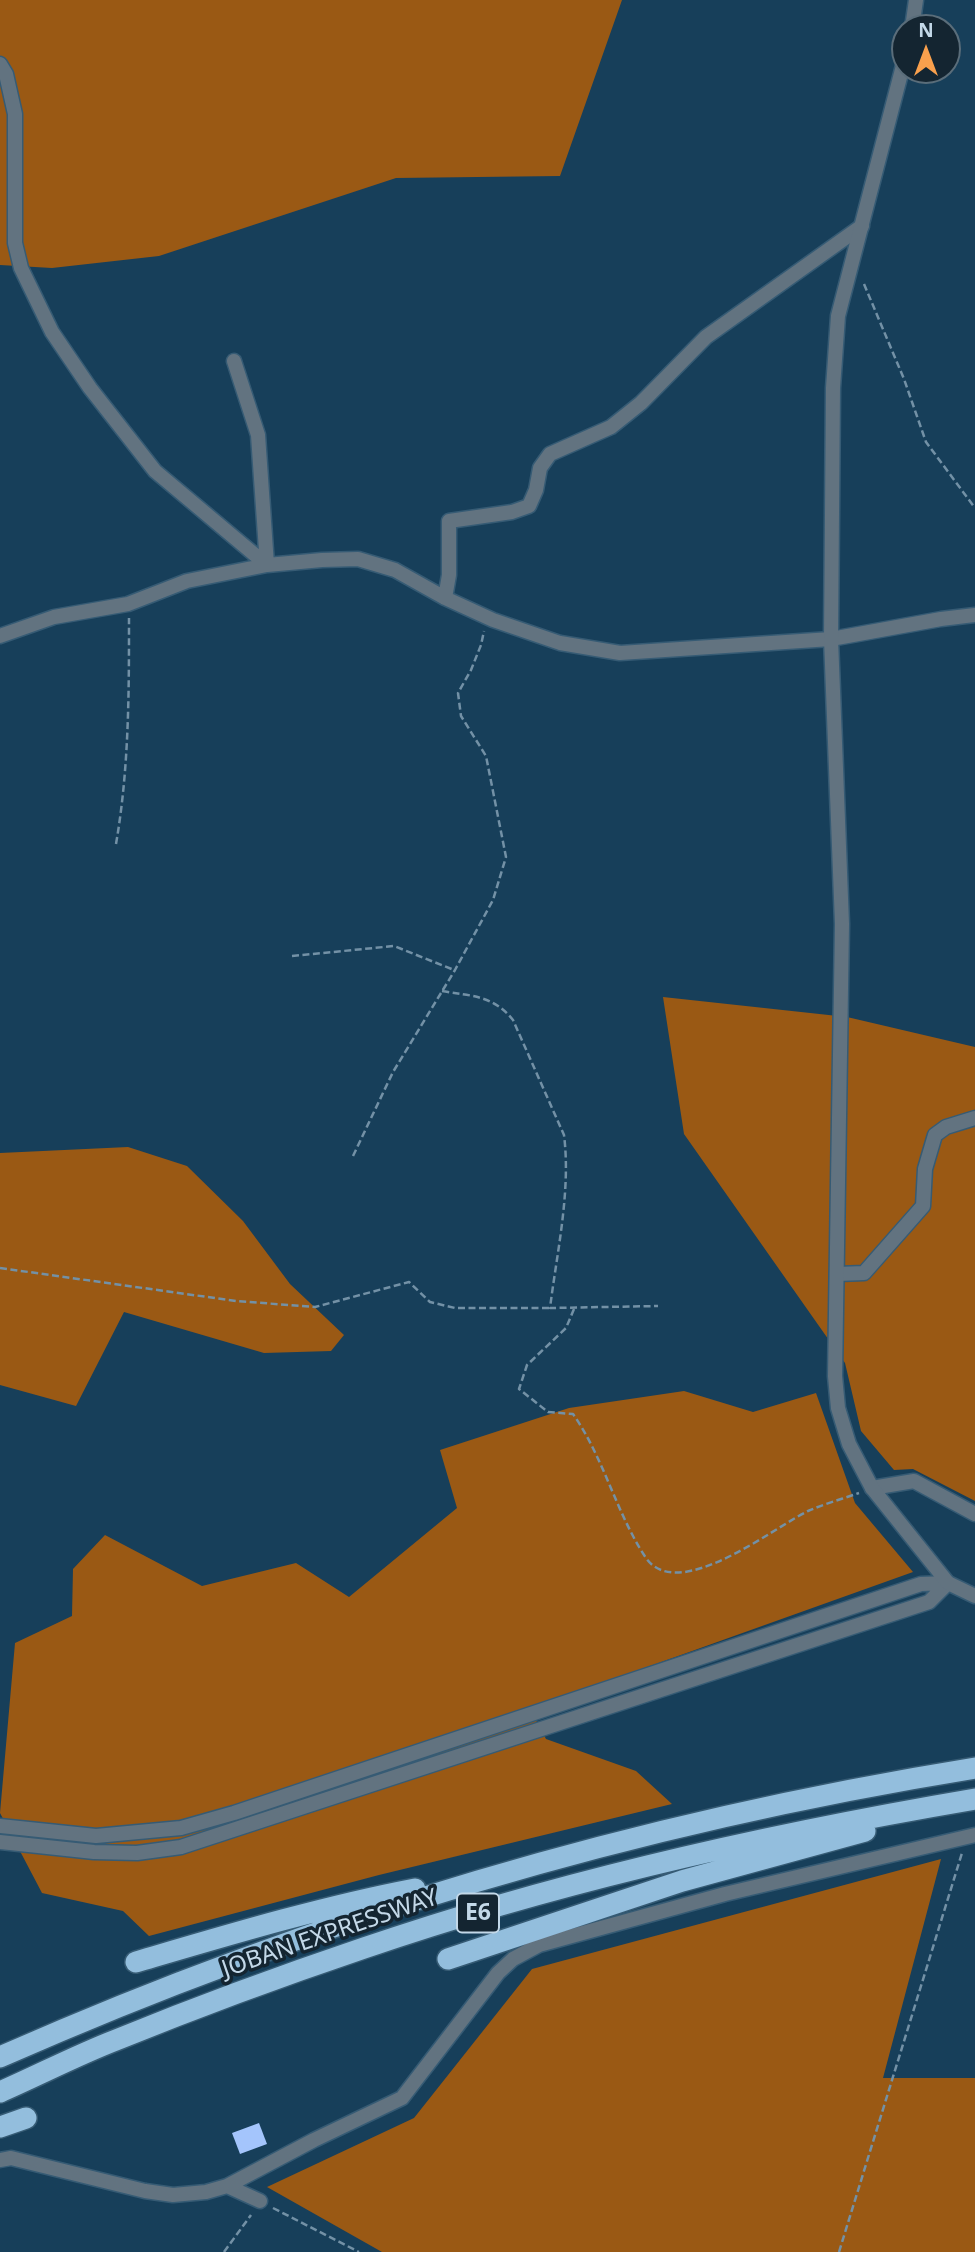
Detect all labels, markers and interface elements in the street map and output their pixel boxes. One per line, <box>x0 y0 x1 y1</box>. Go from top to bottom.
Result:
north arrow <box>891 14 961 84</box>
text: N <box>918 17 934 43</box>
street label: JOBAN EXPRESSWAY <box>218 1884 442 1984</box>
road number: E6 <box>457 1894 499 1932</box>

